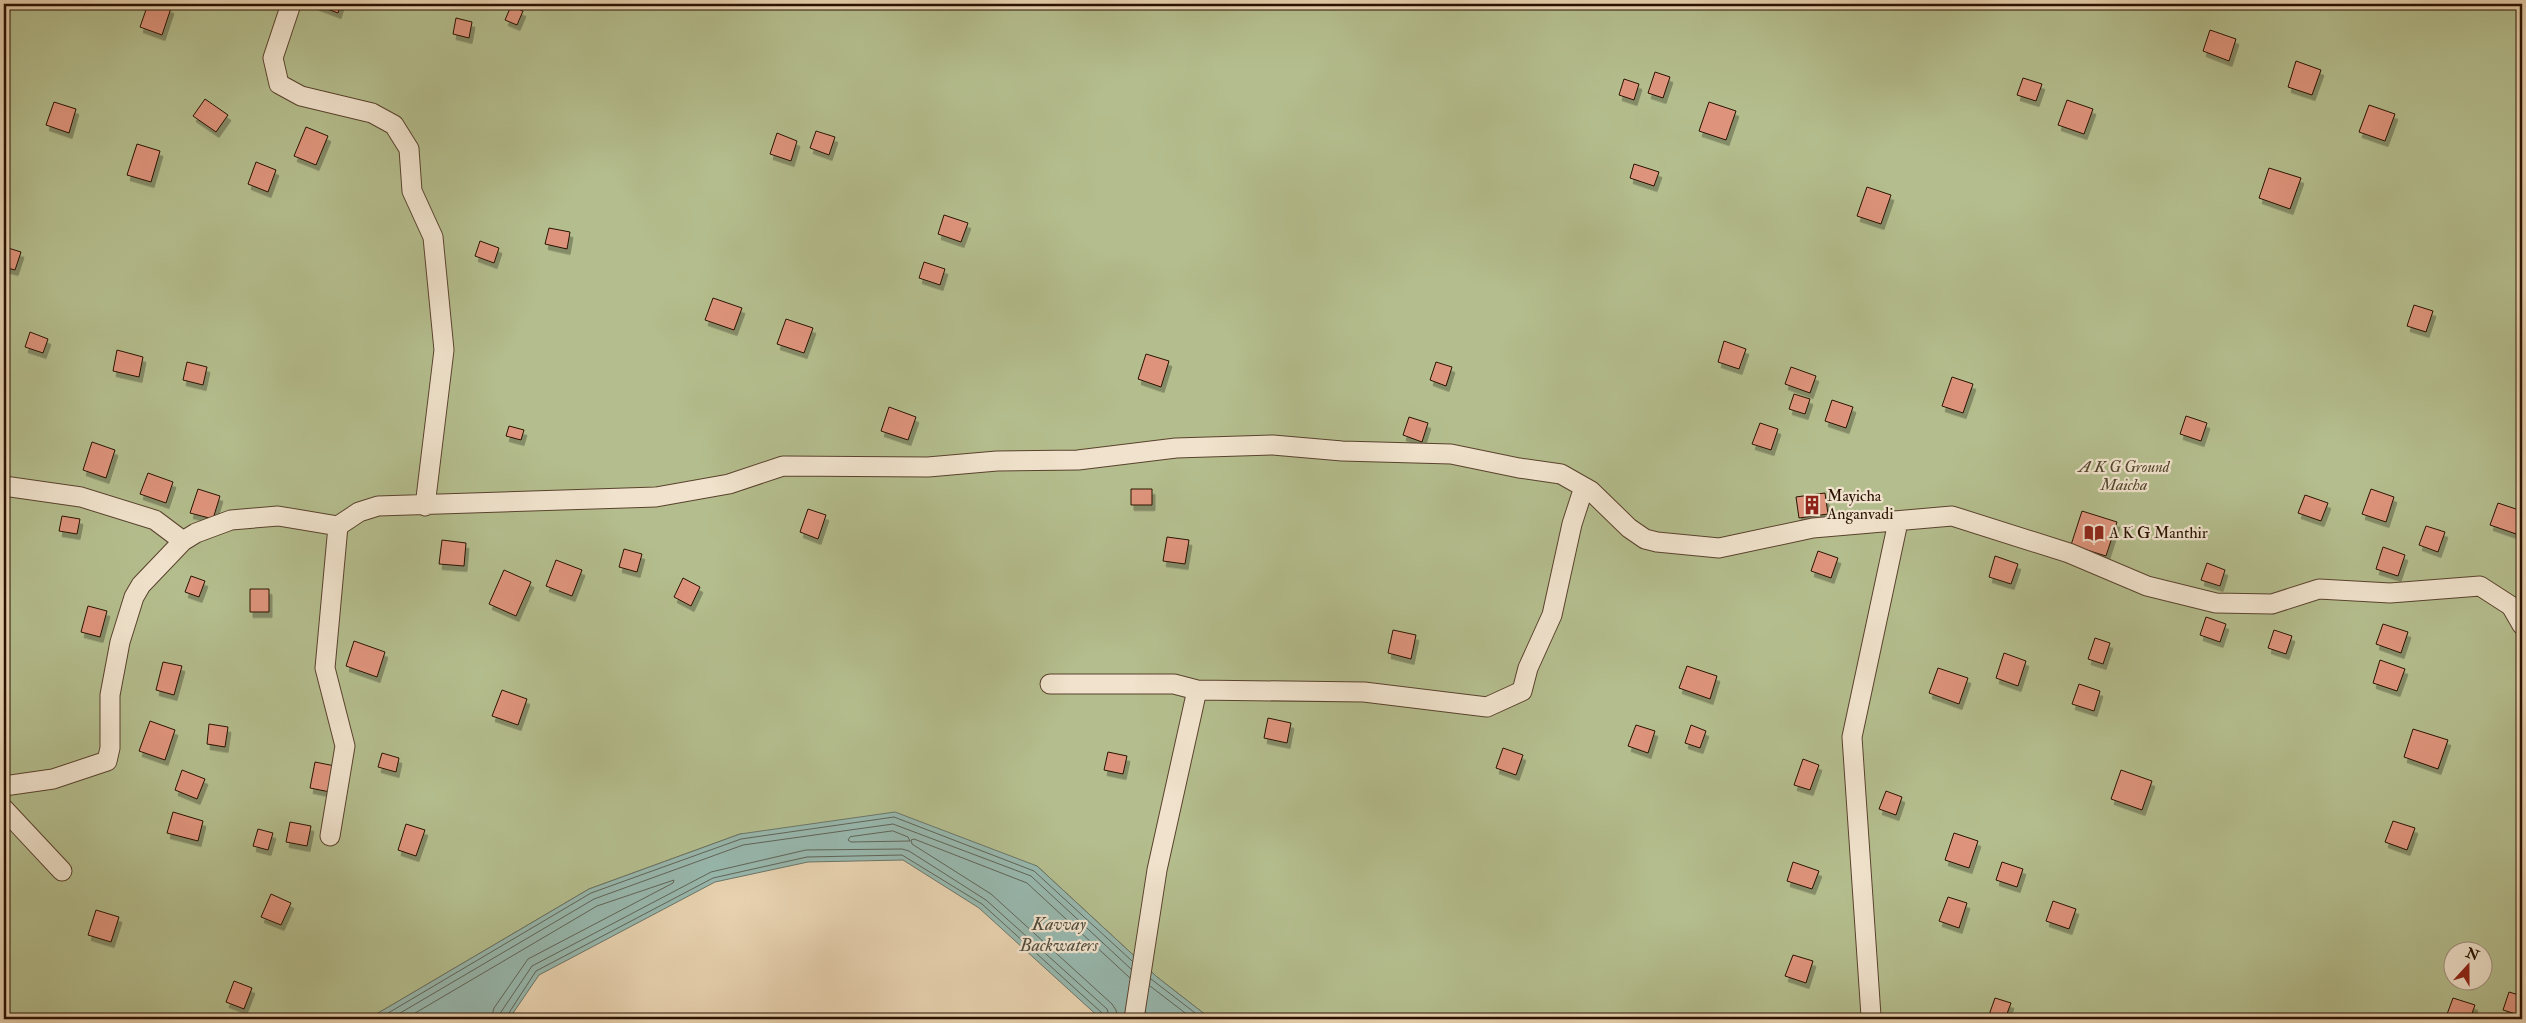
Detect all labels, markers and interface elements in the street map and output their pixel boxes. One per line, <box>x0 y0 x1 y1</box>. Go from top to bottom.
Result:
park label: A K G Ground Maicha <box>2077 457 2171 495</box>
place label: Mayicha Anganvadi <box>1826 486 1893 524</box>
building icon: Mayicha Anganvadi <box>1801 494 1823 516</box>
library icon: A K G Manthir <box>2083 522 2105 544</box>
place label: A K G Manthir <box>2108 523 2208 543</box>
water label: Kavvay Backwaters <box>1019 913 1099 957</box>
north arrow <box>2444 940 2494 990</box>
text: N <box>2463 944 2482 965</box>

